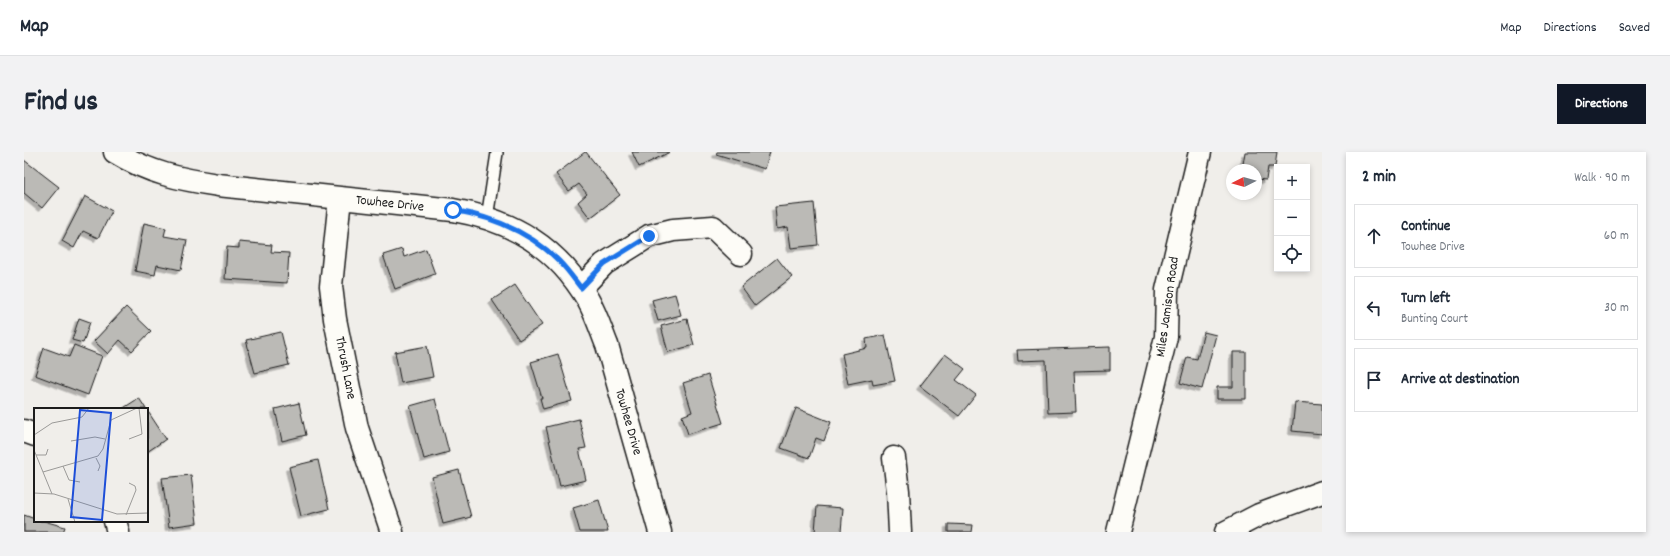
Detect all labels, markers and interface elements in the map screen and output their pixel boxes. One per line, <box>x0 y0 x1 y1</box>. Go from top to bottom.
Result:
text: Map <box>20 14 49 41</box>
text: Map <box>1500 18 1522 38</box>
text: Directions <box>1544 18 1597 38</box>
text: Saved <box>1619 18 1650 38</box>
text: Find us <box>24 84 98 124</box>
button: Directions <box>1557 84 1646 124</box>
north arrow <box>1226 164 1262 200</box>
map controls <box>1274 164 1310 272</box>
button: + <box>1274 164 1310 200</box>
text: 2 min <box>1362 166 1396 190</box>
text: Walk · 90 m <box>1574 169 1630 188</box>
street label: Towhee Drive <box>355 190 425 218</box>
button: − <box>1274 200 1310 236</box>
route start <box>444 201 462 219</box>
text: Continue <box>1401 216 1450 238</box>
icon: ahead <box>1363 225 1385 247</box>
route end <box>640 227 658 245</box>
text: 60 m <box>1604 227 1629 246</box>
button: locate <box>1274 236 1310 272</box>
text: Towhee Drive <box>1401 238 1465 257</box>
street label: Miles Jamison Road <box>1151 256 1185 358</box>
text: Turn left <box>1401 288 1450 310</box>
icon: left <box>1363 297 1385 319</box>
text: 30 m <box>1604 299 1629 318</box>
text: Bunting Court <box>1401 310 1468 329</box>
street label: Thrush Lane <box>329 335 361 401</box>
icon: arrive <box>1363 369 1385 391</box>
text: Arrive at destination <box>1401 369 1519 391</box>
street label: Towhee Drive <box>609 386 647 458</box>
inset map <box>34 408 148 522</box>

